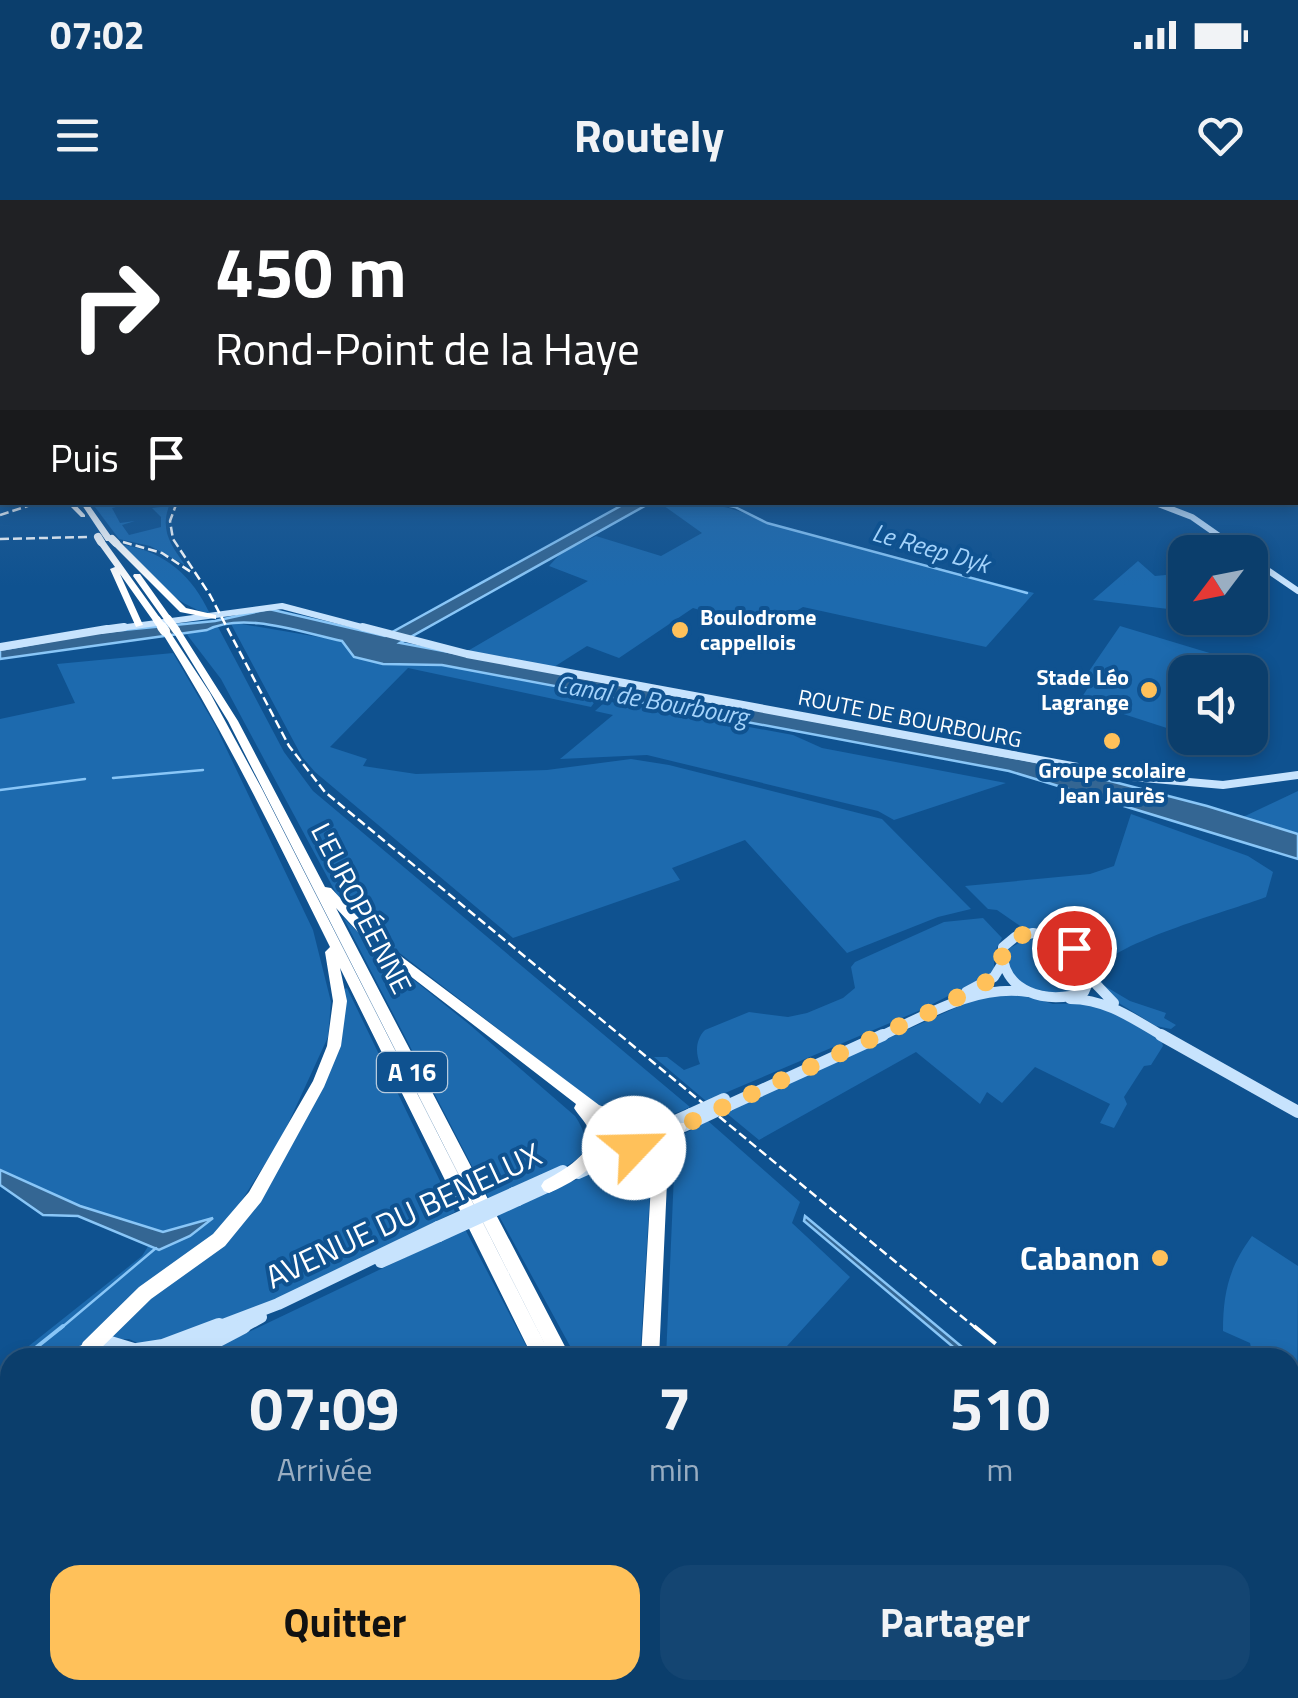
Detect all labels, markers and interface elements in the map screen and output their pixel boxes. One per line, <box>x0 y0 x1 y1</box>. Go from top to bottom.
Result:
text: 07:02 <box>50 6 145 64</box>
text: Routely <box>574 101 724 169</box>
icon: menu <box>50 108 105 163</box>
icon: heart <box>1193 108 1248 163</box>
text: 450 m <box>215 218 407 324</box>
icon: right <box>50 240 180 370</box>
text: Rond-Point de la Haye <box>215 314 640 382</box>
text: Puis <box>50 429 119 487</box>
icon: arrive <box>139 430 194 485</box>
water label: Le Reep Dyk <box>868 513 997 584</box>
north arrow <box>1168 535 1268 635</box>
map controls <box>1168 535 1268 755</box>
place label: Boulodrome cappellois <box>700 600 817 659</box>
marker: Boulodrome cappellois <box>669 619 691 641</box>
button: sound <box>1168 655 1268 755</box>
place label: Stade Léo Lagrange <box>1036 660 1129 719</box>
water label: Canal de Bourbourg <box>553 664 754 736</box>
marker: Stade Léo Lagrange <box>1138 679 1160 701</box>
street label: ROUTE DE BOURBOURG <box>795 680 1025 756</box>
marker: Groupe scolaire Jean Jaurès <box>1101 730 1123 752</box>
place label: Groupe scolaire Jean Jaurès <box>1038 753 1186 812</box>
street label: L'EUROPÉENNE <box>300 815 424 1001</box>
pin <box>1032 906 1117 991</box>
icon: arrive <box>1047 921 1102 976</box>
road number: A 16 <box>377 1052 447 1092</box>
position arrow <box>582 1096 686 1200</box>
street label: AVENUE DU BENELUX <box>257 1130 549 1300</box>
place label: Cabanon <box>1020 1234 1140 1282</box>
marker: Cabanon <box>1149 1247 1171 1269</box>
text: 07:09 <box>250 1362 399 1453</box>
text: 7 <box>658 1362 691 1453</box>
text: 510 <box>950 1362 1050 1453</box>
text: Arrivée <box>277 1445 372 1493</box>
text: min <box>649 1445 700 1493</box>
text: m <box>987 1445 1013 1493</box>
button: Quitter <box>50 1565 640 1680</box>
button: Partager <box>660 1565 1250 1680</box>

